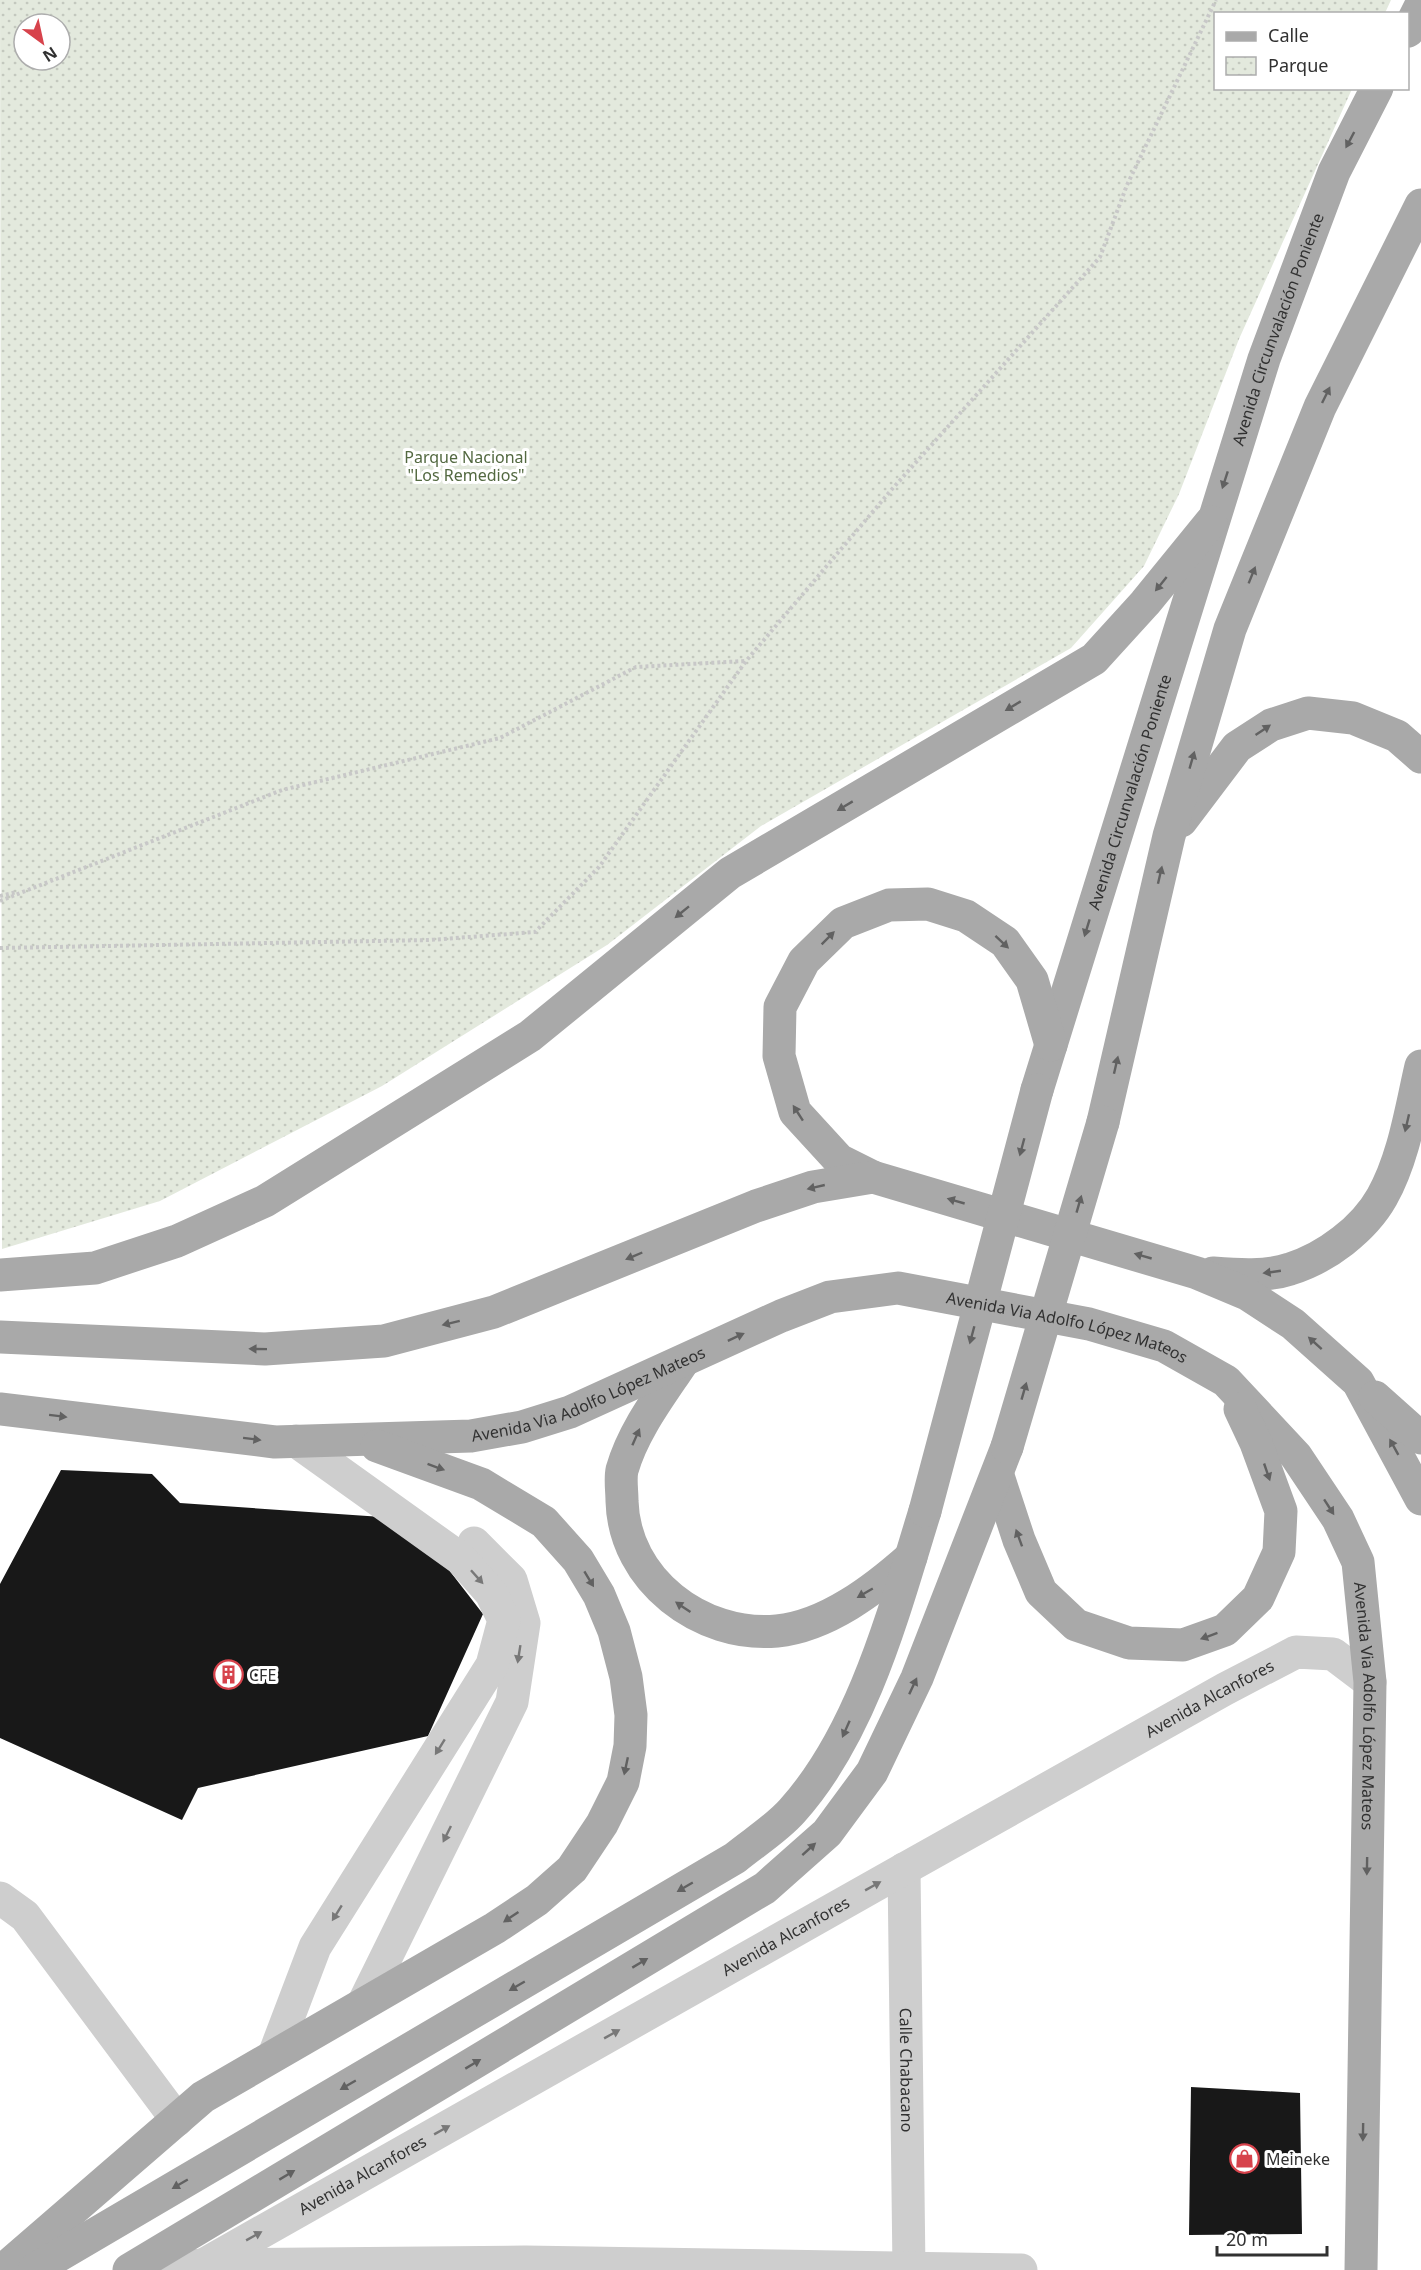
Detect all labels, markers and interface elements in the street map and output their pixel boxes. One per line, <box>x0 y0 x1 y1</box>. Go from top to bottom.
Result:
north arrow <box>12 12 72 72</box>
legend <box>1214 12 1409 90</box>
text: Calle <box>1268 23 1309 47</box>
text: N <box>39 42 62 67</box>
text: Parque <box>1268 53 1328 77</box>
one-way arrow <box>1345 132 1355 149</box>
street label: Avenida Circunvalación Poniente <box>1227 210 1329 448</box>
one-way arrow <box>1322 386 1331 403</box>
park label: Parque Nacional "Los Remedios" <box>404 446 528 486</box>
one-way arrow <box>1219 471 1229 489</box>
one-way arrow <box>1248 566 1257 584</box>
one-way arrow <box>1155 576 1168 591</box>
street label: Avenida Circunvalación Poniente <box>1083 672 1176 912</box>
one-way arrow <box>1005 701 1021 712</box>
one-way arrow <box>1254 725 1271 736</box>
one-way arrow <box>1188 751 1197 769</box>
one-way arrow <box>837 800 853 811</box>
one-way arrow <box>1156 866 1166 884</box>
one-way arrow <box>674 906 690 919</box>
one-way arrow <box>1081 919 1091 937</box>
one-way arrow <box>820 932 834 946</box>
one-way arrow <box>995 935 1010 949</box>
one-way arrow <box>1112 1055 1121 1074</box>
one-way arrow <box>793 1105 804 1122</box>
one-way arrow <box>1402 1114 1412 1132</box>
one-way arrow <box>1017 1138 1026 1156</box>
one-way arrow <box>806 1183 825 1193</box>
one-way arrow <box>1075 1195 1084 1213</box>
one-way arrow <box>946 1196 964 1205</box>
one-way arrow <box>624 1251 642 1261</box>
one-way arrow <box>1134 1251 1152 1260</box>
one-way arrow <box>1262 1267 1281 1276</box>
street label: Avenida Via Adolfo López Mateos <box>945 1286 1192 1368</box>
one-way arrow <box>442 1319 460 1329</box>
one-way arrow <box>966 1326 976 1344</box>
one-way arrow <box>728 1333 745 1342</box>
one-way arrow <box>1307 1336 1322 1350</box>
street label: Avenida Via Adolfo López Mateos <box>470 1341 709 1447</box>
one-way arrow <box>249 1344 268 1354</box>
one-way arrow <box>1020 1382 1029 1400</box>
one-way arrow <box>49 1411 68 1420</box>
one-way arrow <box>631 1428 641 1446</box>
one-way arrow <box>242 1434 261 1444</box>
one-way arrow <box>1389 1439 1399 1456</box>
one-way arrow <box>427 1463 445 1472</box>
one-way arrow <box>1262 1464 1272 1482</box>
one-way arrow <box>1324 1499 1335 1515</box>
one-way arrow <box>1014 1529 1023 1547</box>
one-way arrow <box>470 1569 483 1584</box>
one-way arrow <box>584 1571 595 1587</box>
street label: Avenida Via Adolfo López Mateos <box>1349 1581 1381 1830</box>
one-way arrow <box>857 1587 873 1598</box>
one-way arrow <box>676 1601 692 1613</box>
one-way arrow <box>1200 1631 1218 1641</box>
one-way arrow <box>515 1645 524 1664</box>
street label: Avenida Alcanfores <box>1141 1654 1278 1743</box>
building icon: CFE <box>212 1659 244 1691</box>
place label: CFE <box>249 1664 276 1686</box>
one-way arrow <box>908 1677 917 1694</box>
one-way arrow <box>841 1721 850 1738</box>
one-way arrow <box>435 1739 446 1755</box>
one-way arrow <box>621 1757 630 1776</box>
one-way arrow <box>443 1825 452 1842</box>
one-way arrow <box>801 1843 816 1856</box>
one-way arrow <box>1362 1857 1372 1876</box>
one-way arrow <box>865 1881 882 1891</box>
one-way arrow <box>677 1882 693 1893</box>
street label: Avenida Alcanfores <box>718 1891 853 1981</box>
one-way arrow <box>331 1904 342 1921</box>
one-way arrow <box>503 1912 520 1923</box>
one-way arrow <box>632 1958 648 1969</box>
one-way arrow <box>508 1981 525 1991</box>
street label: Calle Chabacano <box>895 2008 918 2132</box>
one-way arrow <box>604 2028 620 2039</box>
one-way arrow <box>465 2058 481 2069</box>
one-way arrow <box>339 2080 356 2090</box>
one-way arrow <box>1358 2122 1368 2141</box>
one-way arrow <box>434 2124 450 2135</box>
street label: Avenida Alcanfores <box>294 2130 430 2220</box>
shop icon: Meineke <box>1229 2143 1261 2175</box>
place label: Meineke <box>1266 2148 1330 2170</box>
one-way arrow <box>279 2170 296 2180</box>
one-way arrow <box>172 2178 188 2189</box>
scale bar <box>1217 2219 1326 2257</box>
text: 20 m <box>1226 2227 1268 2251</box>
one-way arrow <box>246 2231 263 2241</box>

